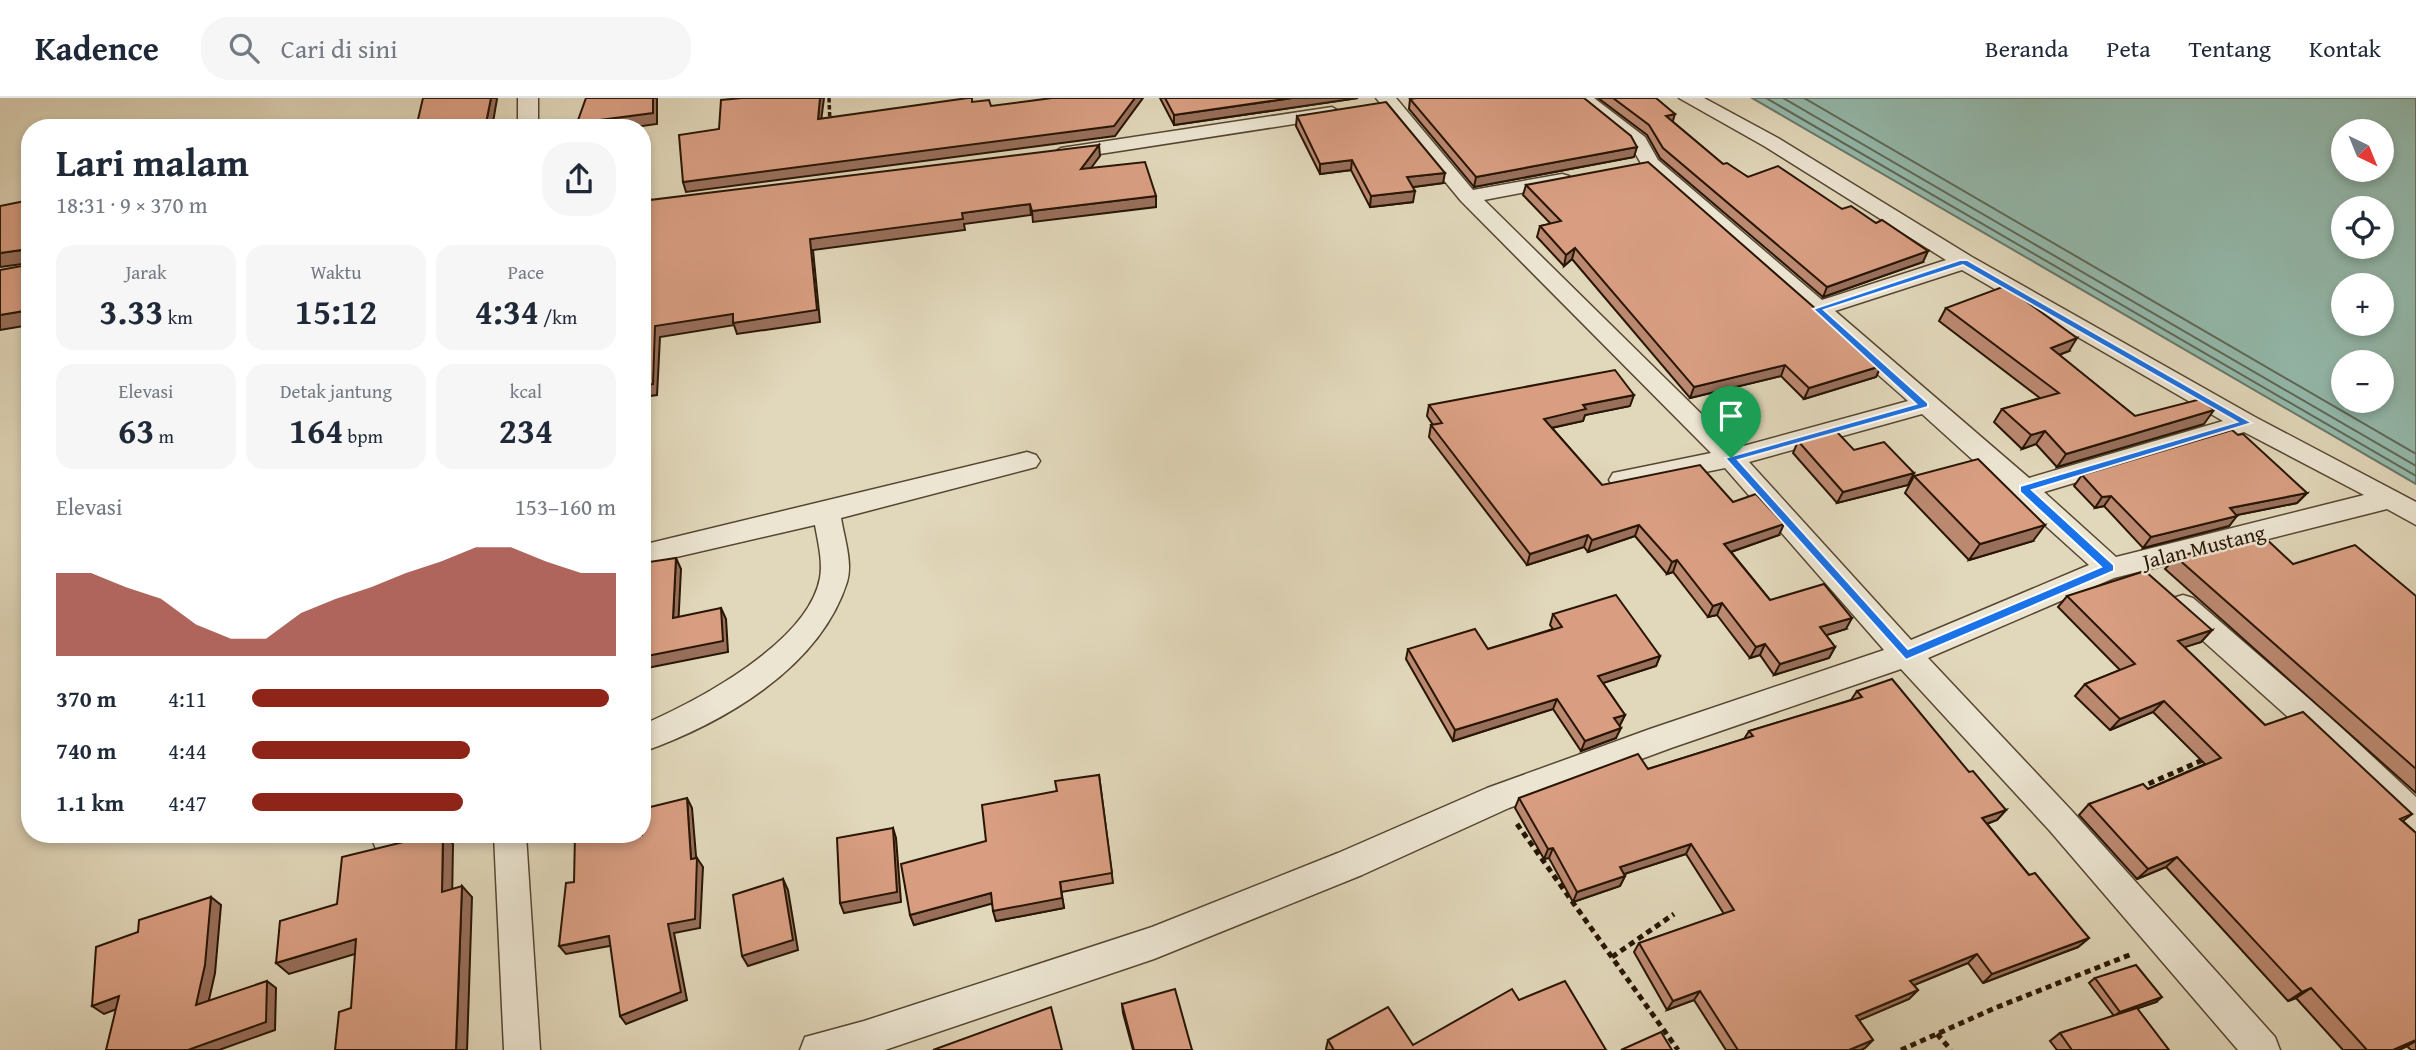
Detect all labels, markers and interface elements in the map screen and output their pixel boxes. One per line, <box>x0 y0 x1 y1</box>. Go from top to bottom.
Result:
search box <box>201 17 691 80</box>
text: Kadence <box>35 24 159 72</box>
icon: search <box>225 29 263 67</box>
text: Cari di sini <box>281 29 397 68</box>
text: Beranda <box>1985 31 2069 66</box>
text: Peta <box>2107 31 2151 66</box>
text: Tentang <box>2189 31 2271 66</box>
text: Kontak <box>2309 31 2381 66</box>
north arrow <box>2331 119 2394 182</box>
map controls <box>2331 119 2394 413</box>
text: Lari malam <box>56 134 249 190</box>
button: share <box>542 142 616 216</box>
text: 18:31 · 9 × 370 m <box>56 188 208 221</box>
button: locate <box>2331 196 2394 259</box>
text: Jarak <box>125 258 167 286</box>
text: Waktu <box>310 258 362 286</box>
text: Pace <box>508 258 544 286</box>
button: + <box>2331 273 2394 336</box>
text: 3.33 <box>99 286 163 337</box>
text: 15:12 <box>295 286 377 337</box>
text: 4:34 <box>475 286 539 337</box>
text: km <box>163 303 193 331</box>
text: /km <box>539 303 577 331</box>
button: − <box>2331 350 2394 413</box>
text: Elevasi <box>119 377 173 405</box>
text: Detak jantung <box>280 377 392 405</box>
text: kcal <box>510 377 542 405</box>
pin <box>1701 386 1761 458</box>
icon: arrive <box>1712 397 1750 435</box>
text: 63 <box>118 405 154 456</box>
text: 164 <box>289 405 343 456</box>
text: 234 <box>499 405 553 456</box>
text: m <box>154 422 174 450</box>
text: bpm <box>343 422 383 450</box>
text: Elevasi <box>56 490 122 523</box>
text: 153–160 m <box>515 490 616 523</box>
street label: Jalan Mustang <box>2136 516 2269 577</box>
text: 370 m <box>56 682 117 715</box>
text: 4:11 <box>168 682 207 715</box>
text: 740 m <box>56 734 117 767</box>
text: 4:44 <box>168 734 207 767</box>
text: 1.1 km <box>56 786 124 819</box>
text: 4:47 <box>168 786 207 819</box>

